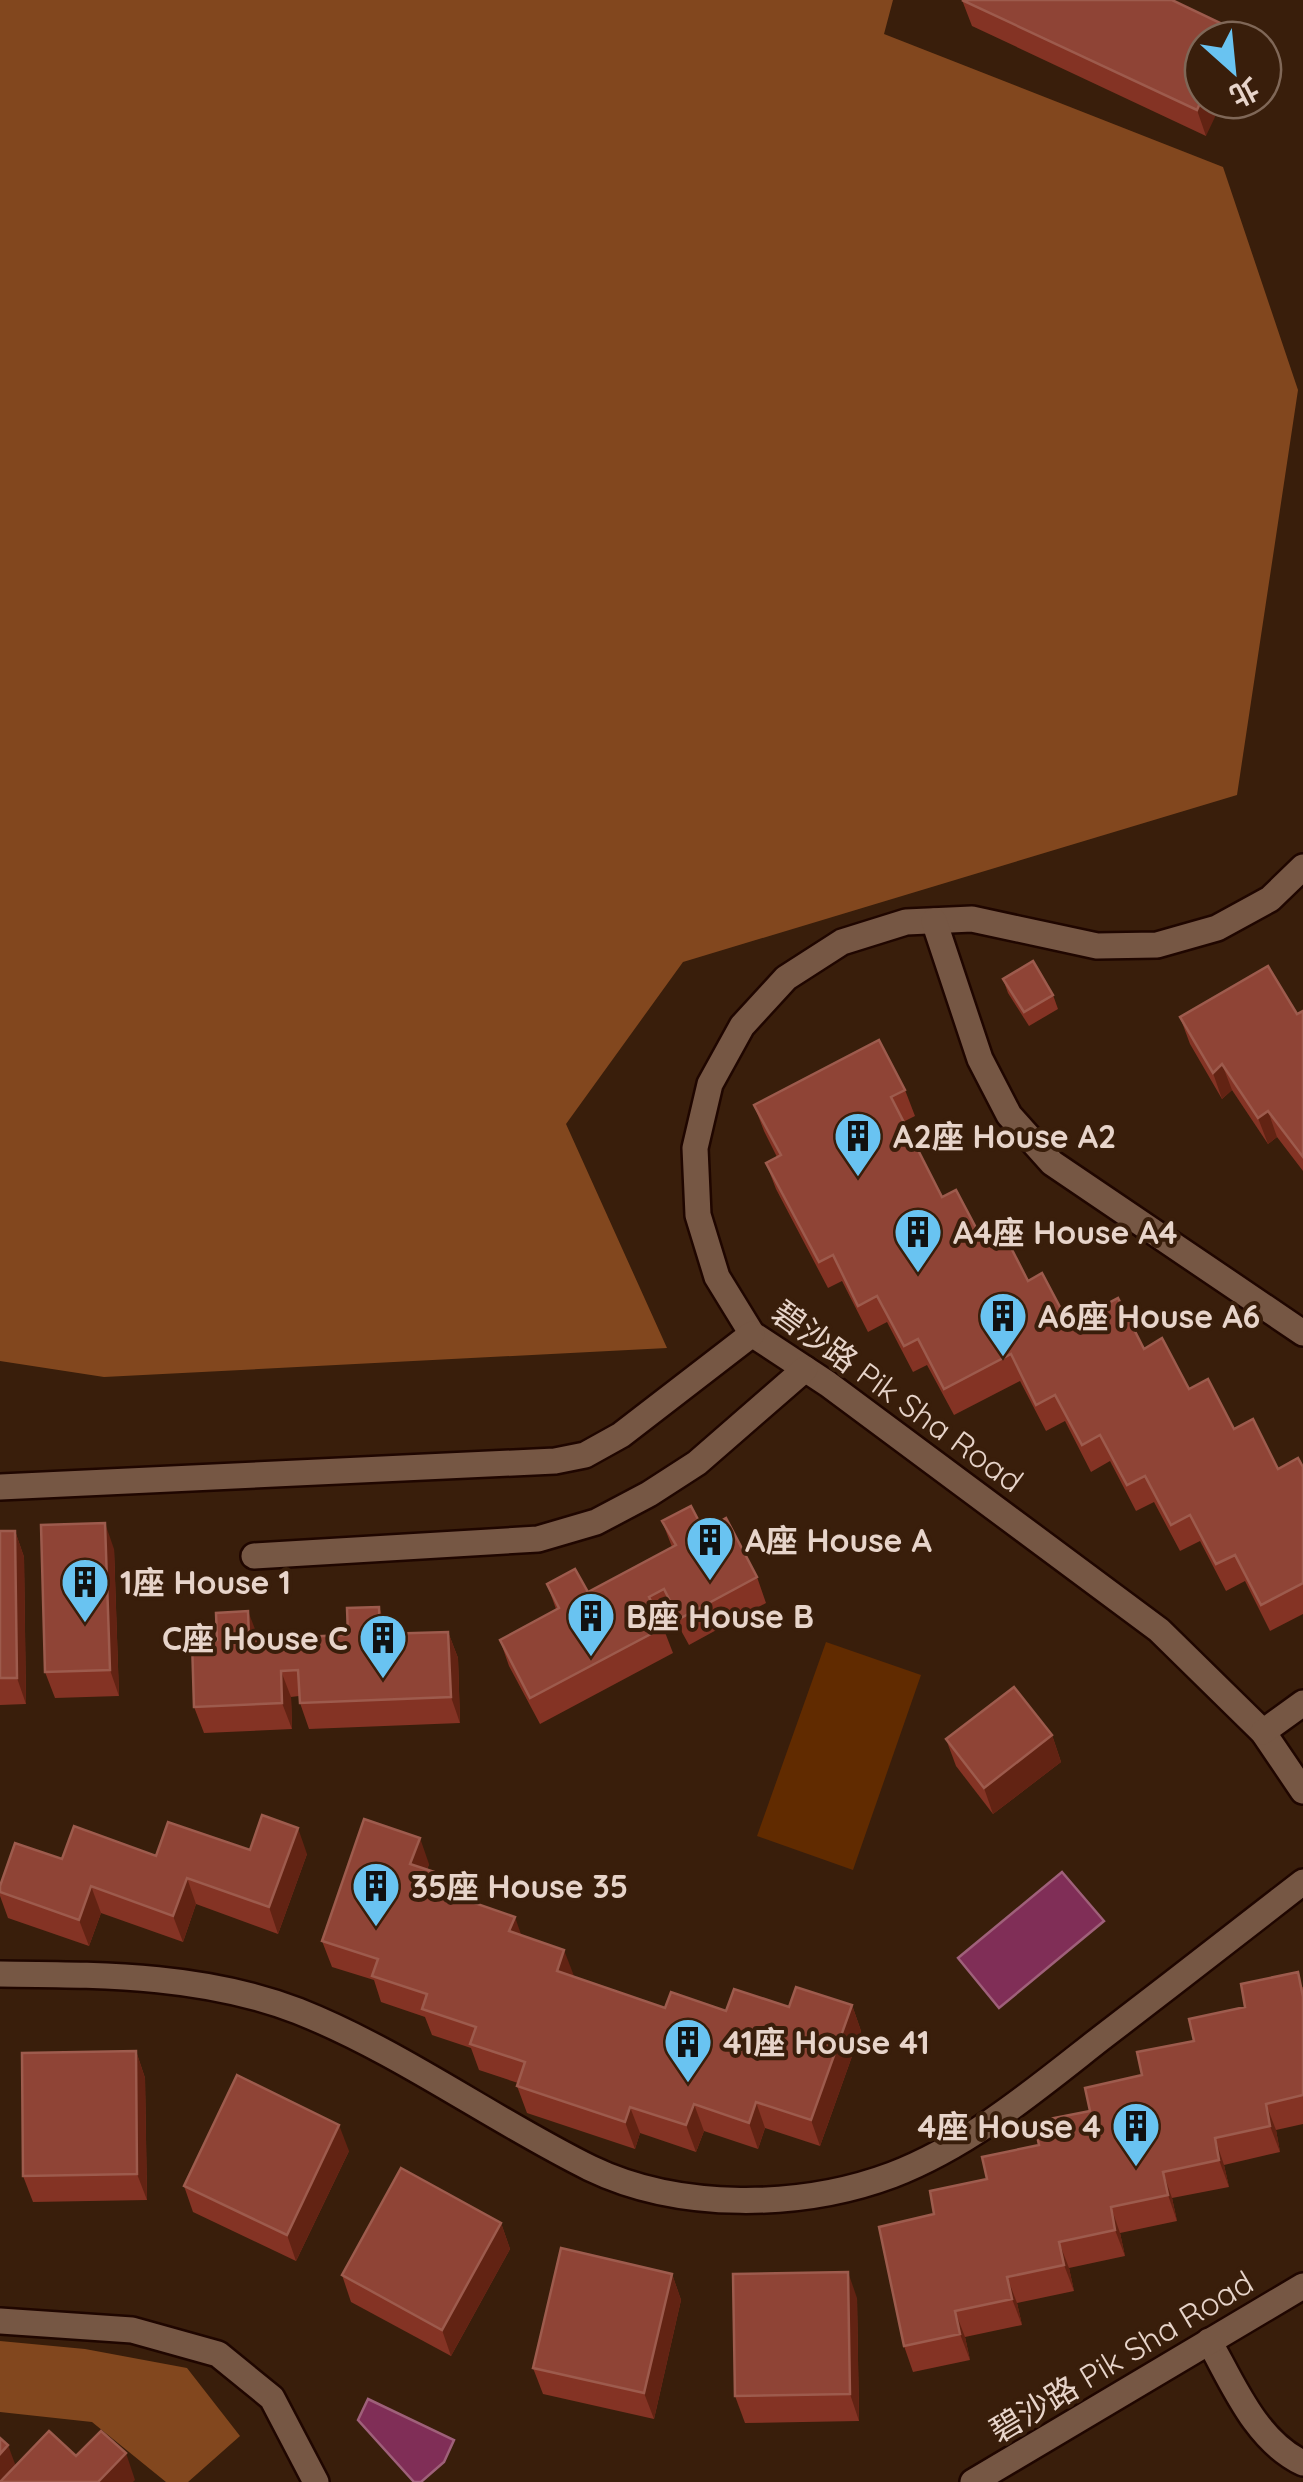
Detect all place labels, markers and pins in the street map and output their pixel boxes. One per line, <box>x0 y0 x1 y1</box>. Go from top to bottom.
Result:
building icon: A2座 House A2 <box>832 1110 884 1178</box>
place label: A2座 House A2 <box>893 1116 1116 1156</box>
building icon: A4座 House A4 <box>892 1206 944 1274</box>
place label: A4座 House A4 <box>953 1212 1178 1252</box>
building icon: A6座 House A6 <box>977 1290 1029 1358</box>
place label: A6座 House A6 <box>1038 1296 1260 1336</box>
building icon: A座 House A <box>684 1514 736 1582</box>
place label: A座 House A <box>745 1520 932 1560</box>
building icon: 1座 House 1 <box>59 1556 111 1624</box>
place label: 1座 House 1 <box>120 1562 291 1602</box>
building icon: B座 House B <box>565 1590 617 1658</box>
place label: B座 House B <box>626 1596 814 1636</box>
building icon: C座 House C <box>357 1612 409 1680</box>
place label: C座 House C <box>162 1618 348 1658</box>
building icon: 35座 House 35 <box>350 1860 402 1928</box>
place label: 35座 House 35 <box>411 1866 628 1906</box>
building icon: 41座 House 41 <box>662 2016 714 2084</box>
place label: 41座 House 41 <box>723 2022 930 2062</box>
building icon: 4座 House 4 <box>1110 2100 1162 2168</box>
place label: 4座 House 4 <box>917 2106 1101 2146</box>

